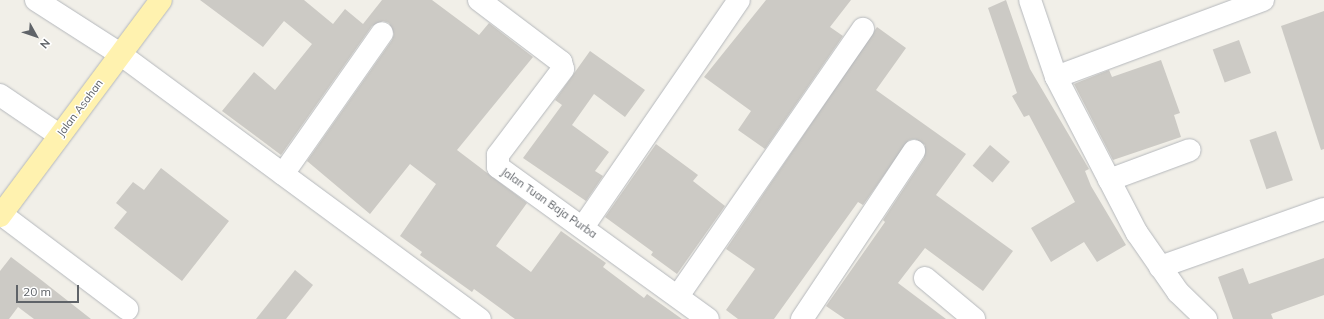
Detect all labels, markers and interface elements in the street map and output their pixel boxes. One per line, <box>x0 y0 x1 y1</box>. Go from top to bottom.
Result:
north arrow <box>16 16 56 56</box>
text: N <box>37 36 53 51</box>
street label: Jalan Asahan <box>54 77 106 139</box>
street label: Jalan Tuan Baja Purba <box>499 165 599 241</box>
scale bar <box>18 277 81 303</box>
text: 20 m <box>23 284 51 299</box>

